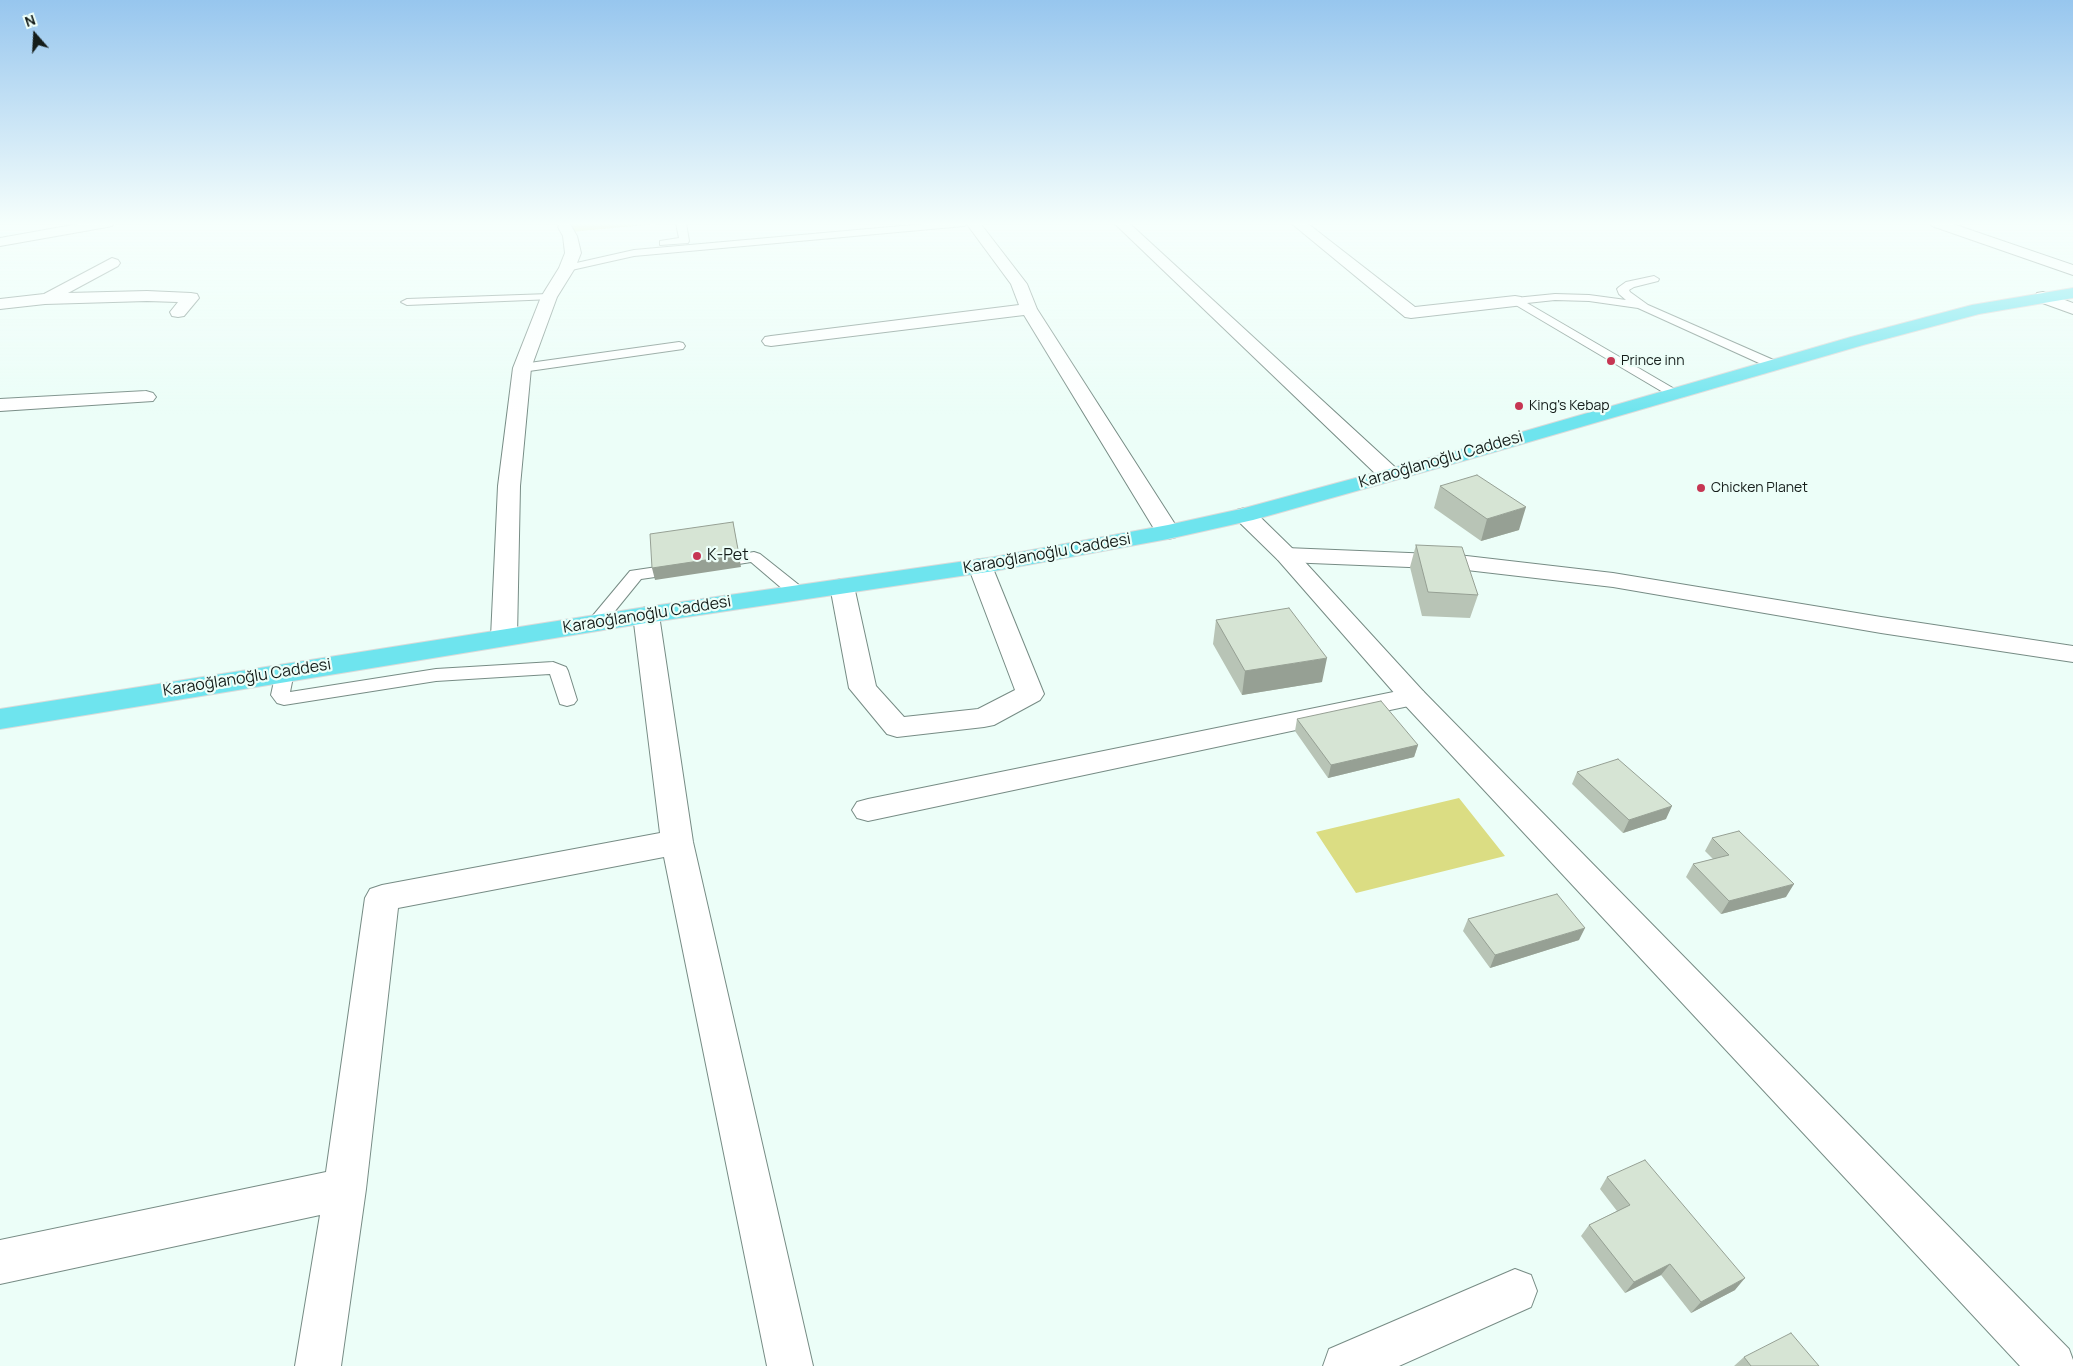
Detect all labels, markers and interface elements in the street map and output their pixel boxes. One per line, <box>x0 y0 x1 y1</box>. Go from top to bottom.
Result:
north arrow <box>10 10 60 60</box>
text: N <box>22 10 38 31</box>
place label: Prince inn <box>1621 353 1684 369</box>
marker: Prince inn <box>1605 355 1617 367</box>
place label: King's Kebap <box>1529 398 1609 414</box>
marker: King's Kebap <box>1513 400 1525 412</box>
street label: Karaoğlanoğlu Caddesi <box>1357 427 1525 493</box>
place label: Chicken Planet <box>1711 480 1808 496</box>
marker: Chicken Planet <box>1695 482 1707 494</box>
street label: Karaoğlanoğlu Caddesi <box>962 530 1132 578</box>
place label: K-Pet <box>707 546 749 566</box>
marker: K-Pet <box>691 550 703 562</box>
street label: Karaoğlanoğlu Caddesi <box>562 592 732 638</box>
street label: Karaoğlanoğlu Caddesi <box>162 655 332 701</box>

